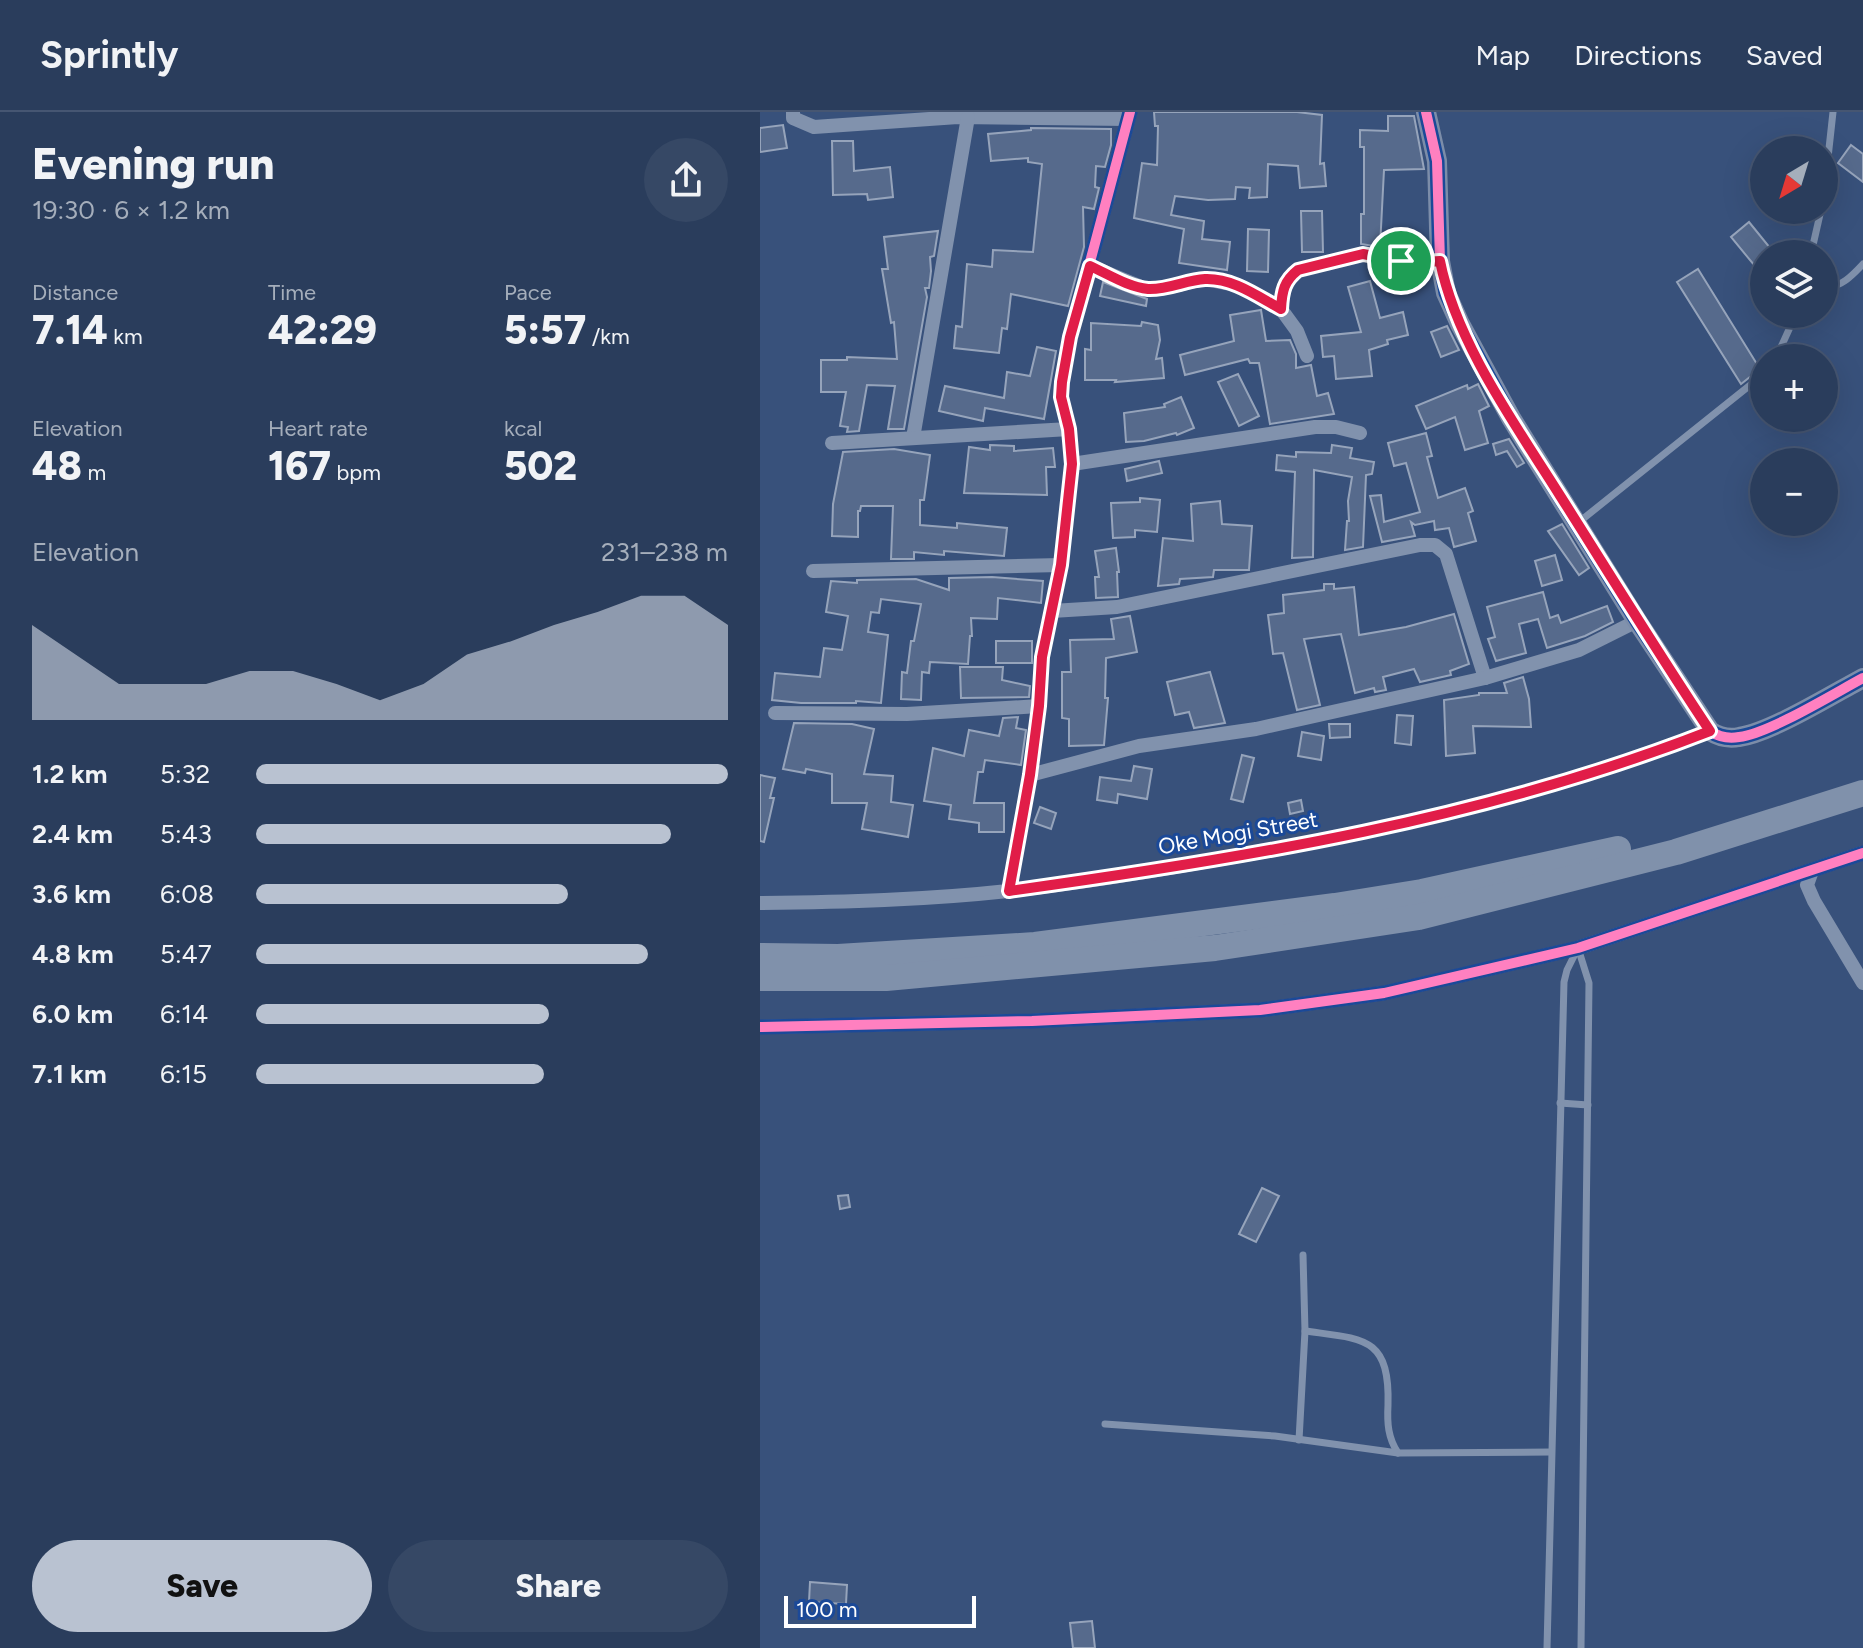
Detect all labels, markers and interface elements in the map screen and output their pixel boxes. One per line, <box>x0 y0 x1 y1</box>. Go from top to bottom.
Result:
text: Sprintly <box>40 32 178 78</box>
text: Map <box>1476 38 1530 72</box>
text: Directions <box>1574 38 1702 72</box>
text: Saved <box>1746 38 1823 72</box>
north arrow <box>1750 136 1838 224</box>
map controls <box>1750 136 1838 536</box>
text: Evening run <box>32 137 274 190</box>
button: share <box>644 138 728 222</box>
text: 19:30 · 6 × 1.2 km <box>32 194 230 226</box>
pin <box>1367 227 1435 295</box>
icon: arrive <box>1379 239 1423 283</box>
button: layers <box>1750 240 1838 328</box>
text: Distance <box>32 279 118 306</box>
text: Time <box>268 279 316 306</box>
text: Pace <box>504 279 552 306</box>
text: 7.14 <box>32 306 108 354</box>
text: 42:29 <box>268 306 377 354</box>
text: 5:57 <box>504 306 586 354</box>
text: km <box>108 323 143 350</box>
text: /km <box>586 323 630 350</box>
button: + <box>1750 344 1838 432</box>
text: Elevation <box>32 415 122 442</box>
text: Heart rate <box>268 415 368 442</box>
text: kcal <box>504 415 542 442</box>
text: 48 <box>32 442 82 490</box>
text: 167 <box>268 442 331 490</box>
text: 502 <box>504 442 577 490</box>
button: − <box>1750 448 1838 536</box>
text: m <box>82 459 106 486</box>
text: bpm <box>331 459 381 486</box>
text: Elevation <box>32 536 139 568</box>
text: 231–238 m <box>601 536 728 568</box>
text: 1.2 km <box>32 758 107 790</box>
text: 5:32 <box>160 758 210 790</box>
street label: Oke Mogi Street <box>1156 806 1320 860</box>
text: 2.4 km <box>32 818 113 850</box>
text: 5:43 <box>160 818 212 850</box>
text: 3.6 km <box>32 878 111 910</box>
text: 6:08 <box>160 878 214 910</box>
text: 4.8 km <box>32 938 114 970</box>
text: 5:47 <box>160 938 212 970</box>
text: 6.0 km <box>32 998 113 1030</box>
text: 6:14 <box>160 998 208 1030</box>
text: 7.1 km <box>32 1058 107 1090</box>
text: 6:15 <box>160 1058 207 1090</box>
button: Save <box>32 1540 372 1632</box>
button: Share <box>388 1540 728 1632</box>
scale bar <box>784 1592 976 1628</box>
text: 100 m <box>796 1596 857 1623</box>

